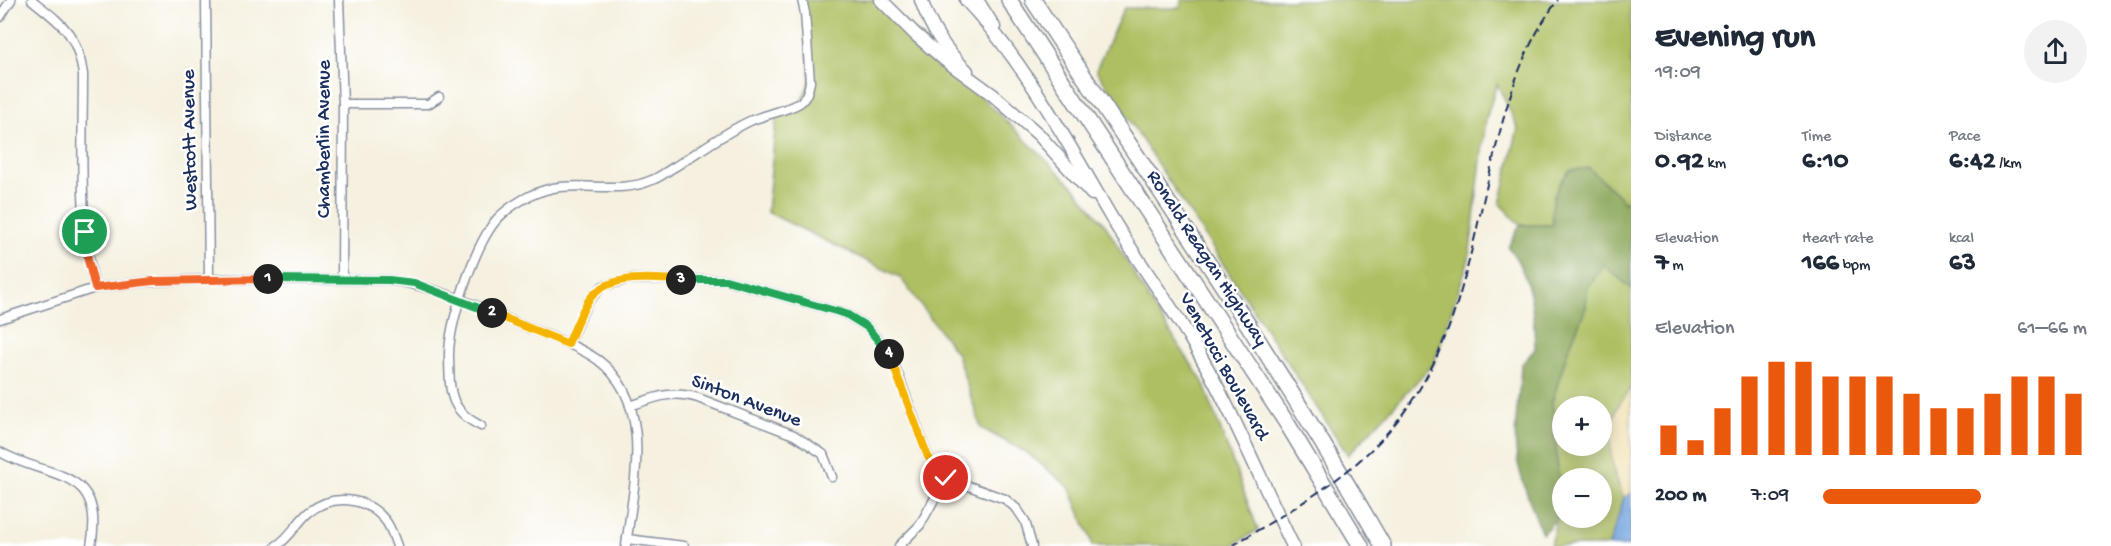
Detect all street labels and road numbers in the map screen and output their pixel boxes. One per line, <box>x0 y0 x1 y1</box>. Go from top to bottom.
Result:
street label: Chamberlin Avenue <box>314 59 337 218</box>
street label: Westcott Avenue <box>178 69 204 211</box>
street label: Ronald Reagan Highway <box>1140 167 1272 351</box>
street label: Venetucci Boulevard <box>1172 288 1274 447</box>
street label: Sinton Avenue <box>688 370 805 434</box>

